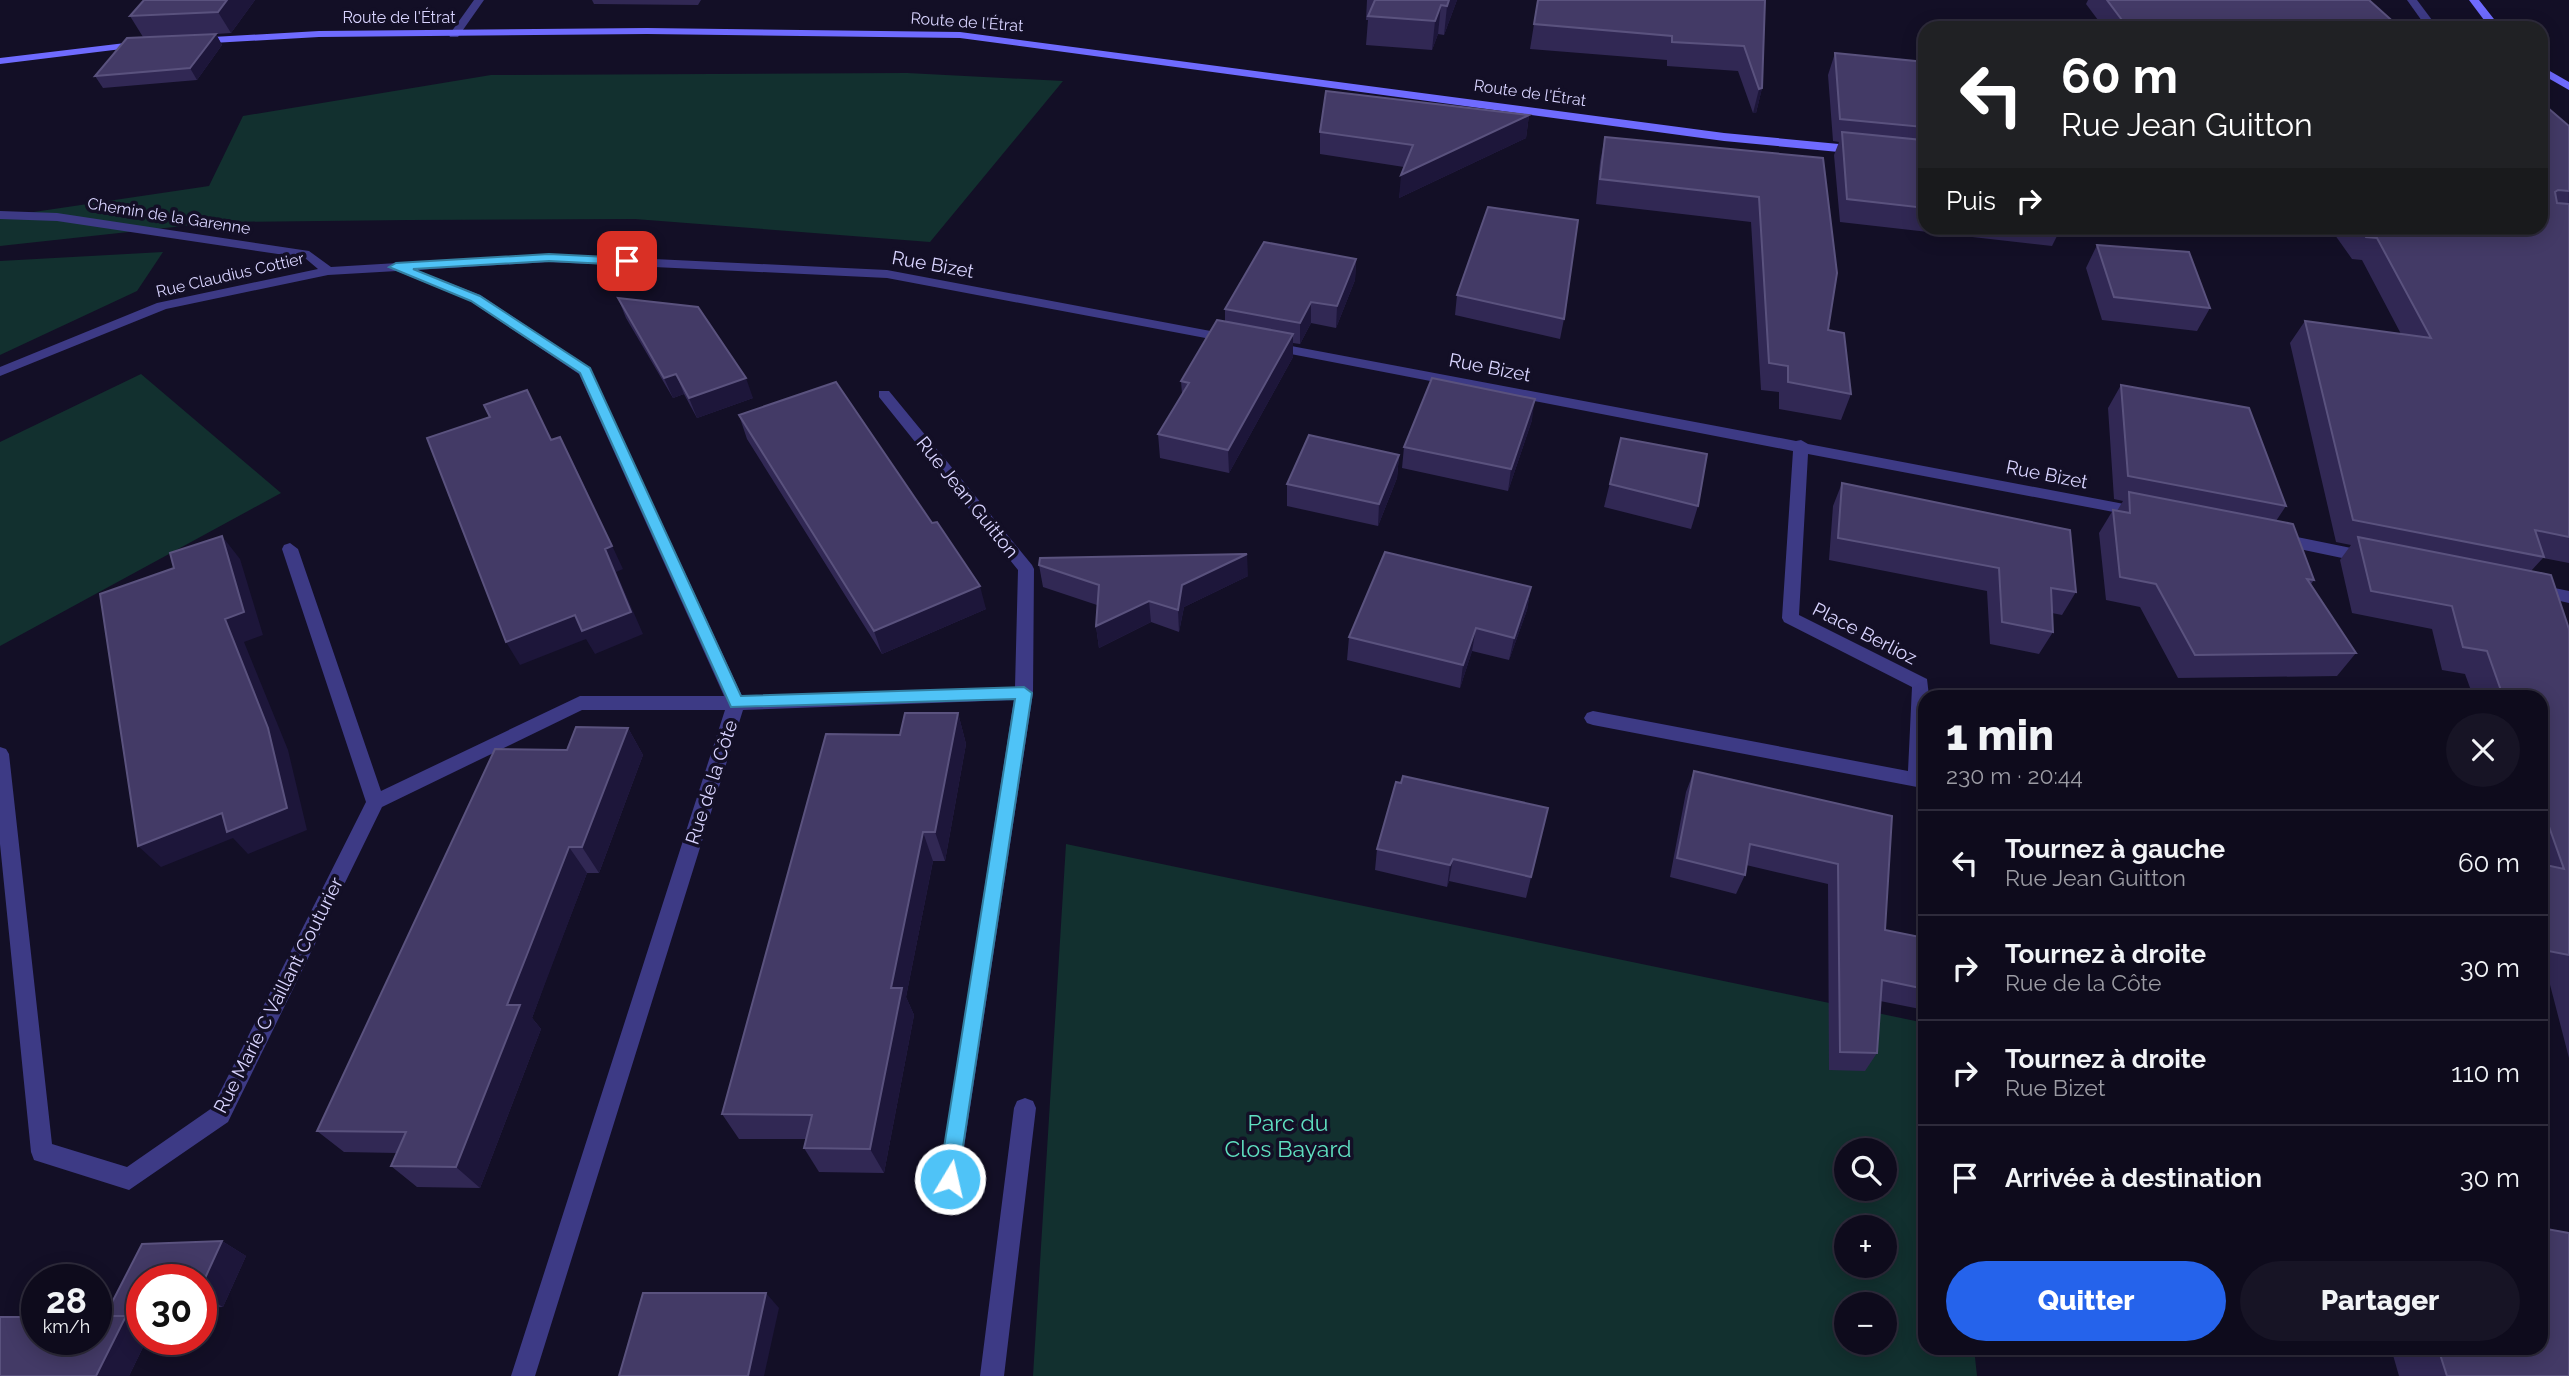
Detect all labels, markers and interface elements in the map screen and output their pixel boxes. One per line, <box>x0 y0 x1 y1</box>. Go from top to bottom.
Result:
street label: Route de l'Étrat <box>342 7 456 27</box>
street label: Route de l'Étrat <box>910 8 1025 35</box>
text: 60 m <box>2061 47 2178 104</box>
icon: left <box>1946 49 2037 140</box>
street label: Route de l'Étrat <box>1473 75 1588 110</box>
text: Rue Jean Guitton <box>2061 106 2313 143</box>
icon: right <box>2010 182 2048 220</box>
text: Puis <box>1946 186 1996 216</box>
street label: Chemin de la Garenne <box>86 194 252 238</box>
pin <box>597 231 657 291</box>
icon: arrive <box>608 242 646 280</box>
street label: Rue Bizet <box>890 246 976 282</box>
street label: Rue Claudius Cottier <box>154 249 306 301</box>
street label: Rue Bizet <box>1447 348 1533 386</box>
street label: Rue Jean Guitton <box>912 432 1024 562</box>
street label: Rue Bizet <box>2004 455 2090 493</box>
street label: Place Berlioz <box>1809 597 1921 669</box>
text: 1 min <box>1946 711 2054 760</box>
button: close <box>2446 713 2520 787</box>
street label: Rue de la Côte <box>681 717 741 847</box>
text: 230 m · 20:44 <box>1946 762 2083 789</box>
text: Tournez à gauche <box>2005 834 2225 864</box>
icon: left <box>1946 844 1984 882</box>
text: 60 m <box>2458 848 2520 878</box>
text: Rue Jean Guitton <box>2005 864 2186 891</box>
street label: Rue Marie C Vaillant Couturier <box>209 873 347 1117</box>
text: Tournez à droite <box>2005 939 2206 969</box>
icon: right <box>1946 949 1984 987</box>
text: 30 m <box>2460 953 2520 983</box>
text: Rue de la Côte <box>2005 969 2162 996</box>
text: Tournez à droite <box>2005 1044 2206 1074</box>
icon: right <box>1946 1054 1984 1092</box>
text: 110 m <box>2451 1058 2520 1088</box>
text: Rue Bizet <box>2005 1074 2105 1101</box>
park label: Parc du Clos Bayard <box>1225 1109 1351 1162</box>
map controls <box>1834 1138 1897 1355</box>
button: search <box>1834 1138 1897 1201</box>
position arrow <box>913 1142 987 1216</box>
icon: arrive <box>1946 1159 1984 1197</box>
text: Arrivée à destination <box>2005 1163 2262 1193</box>
text: 30 m <box>2460 1163 2520 1193</box>
button: + <box>1834 1215 1897 1278</box>
button: Quitter <box>1946 1261 2226 1341</box>
button: Partager <box>2240 1261 2520 1341</box>
speed limit sign: 30 <box>126 1264 217 1355</box>
text: 28 <box>46 1280 87 1321</box>
button: − <box>1834 1292 1897 1355</box>
text: km/h <box>43 1316 90 1337</box>

